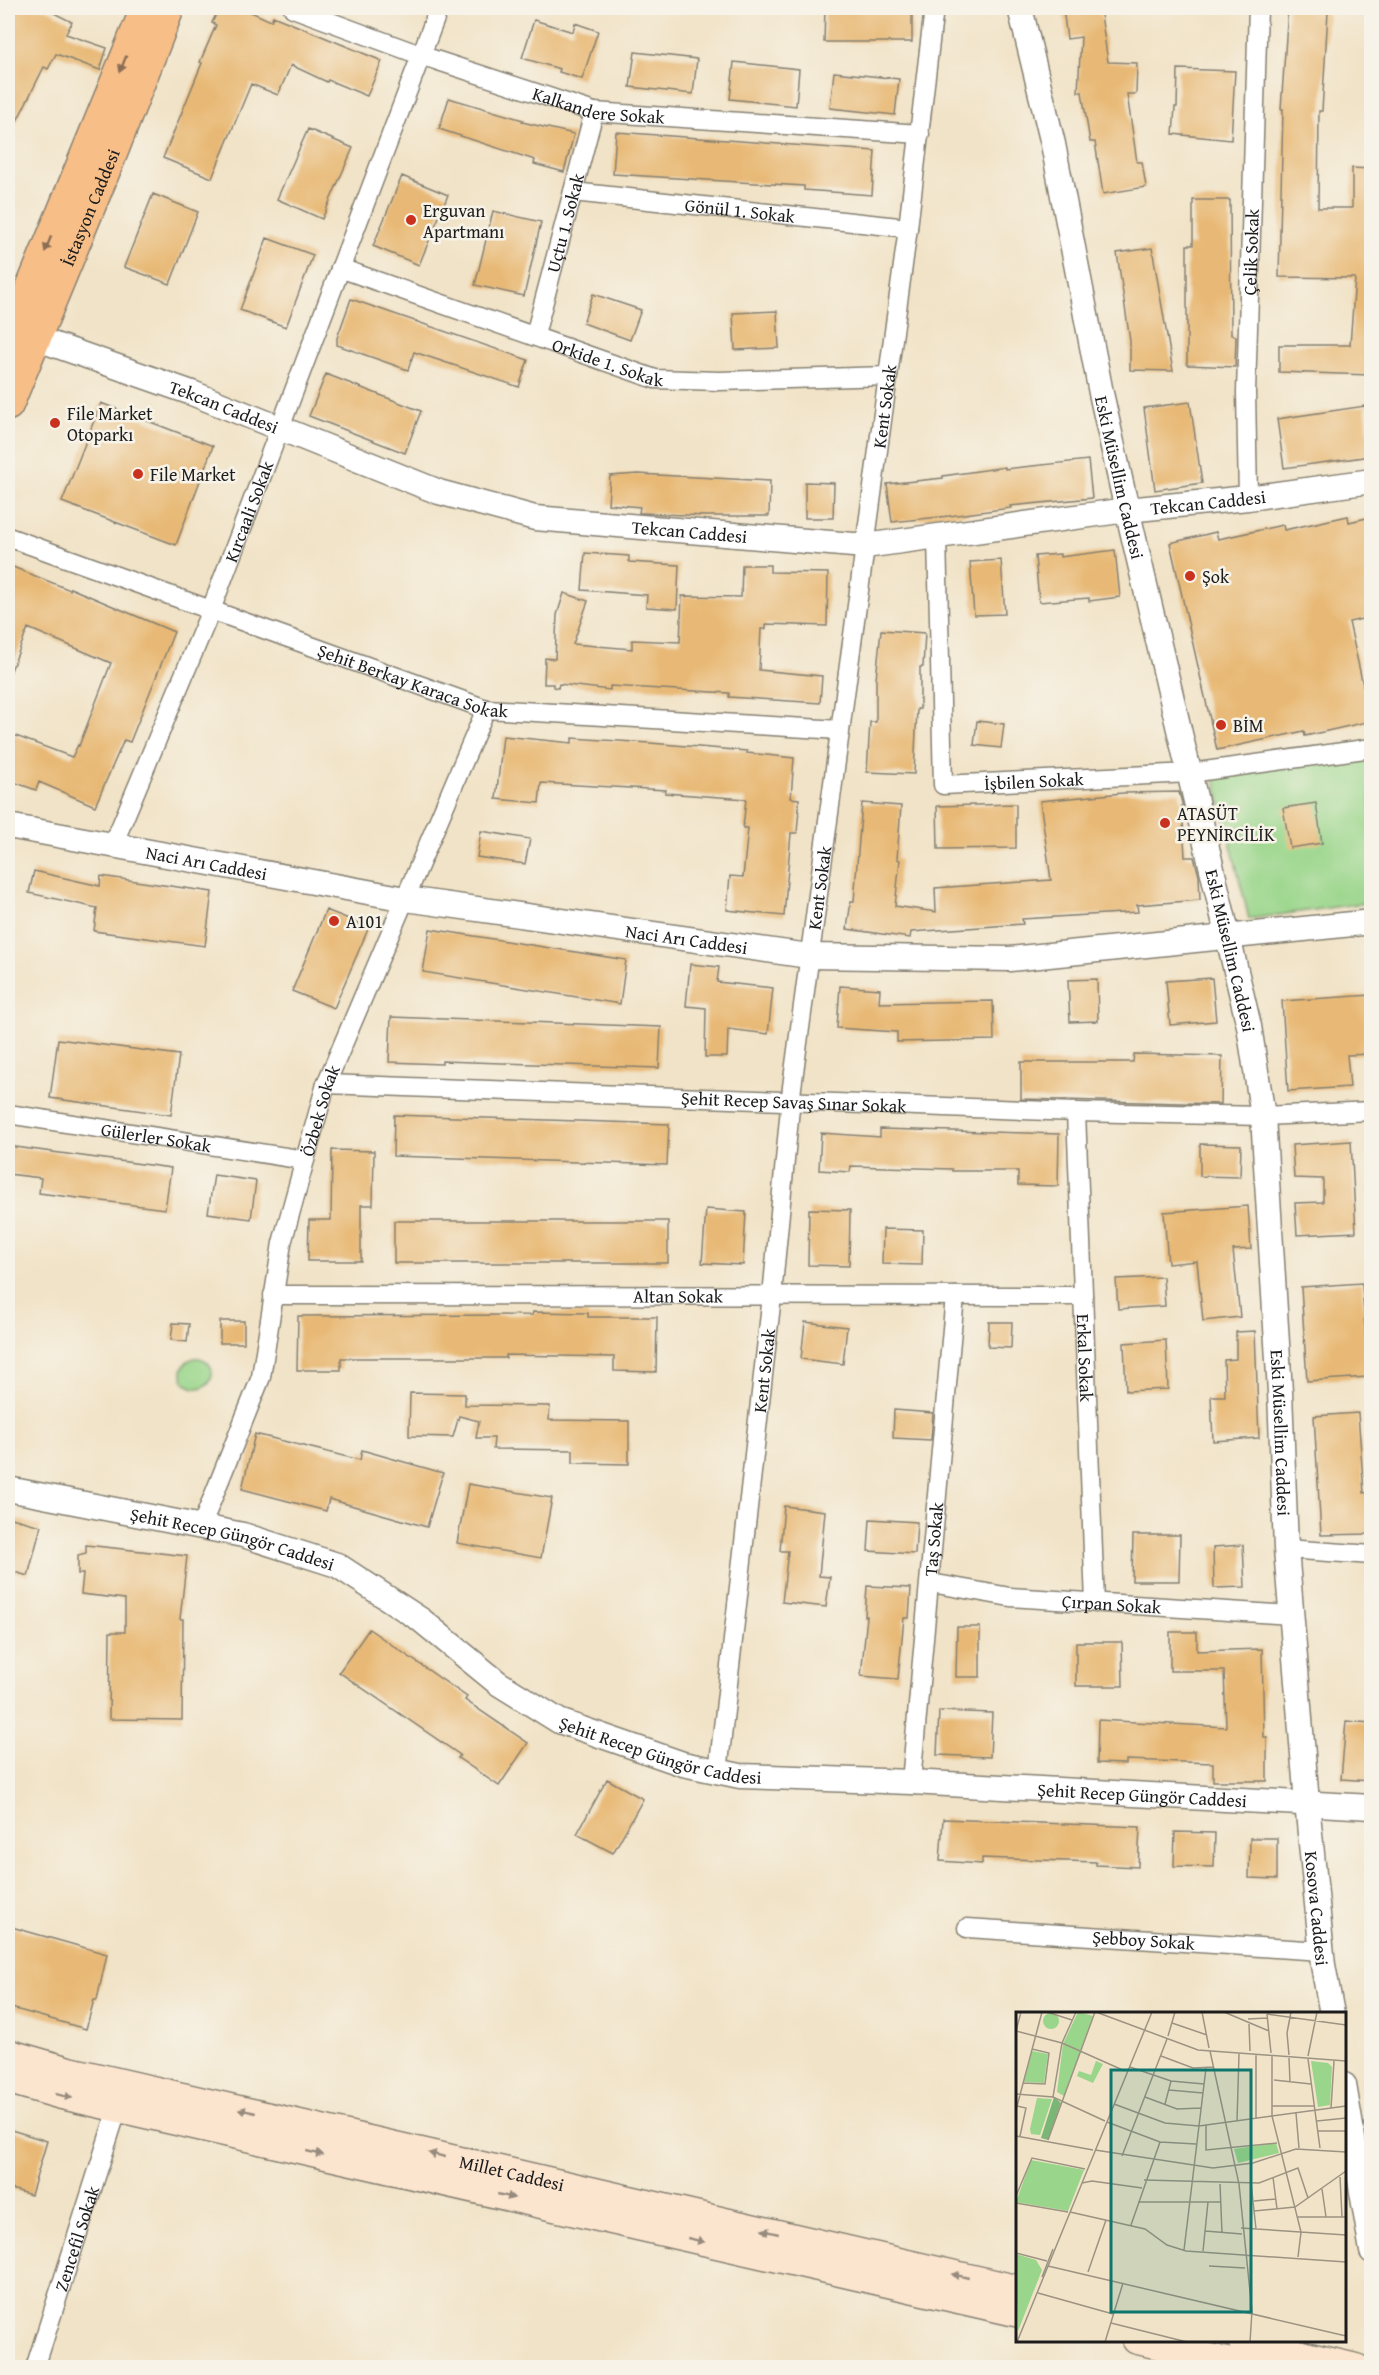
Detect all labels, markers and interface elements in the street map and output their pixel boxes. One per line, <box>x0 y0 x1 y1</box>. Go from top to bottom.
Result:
one-way arrow <box>118 55 127 73</box>
street label: Kalkandere Sokak <box>529 79 666 130</box>
street label: İstasyon Caddesi <box>53 145 126 270</box>
street label: Uçtu 1. Sokak <box>539 169 591 275</box>
street label: Gönül 1. Sokak <box>684 191 797 229</box>
place label: Erguvan Apartmanı <box>423 197 504 245</box>
street label: Çelik Sokak <box>1236 208 1265 296</box>
marker: Erguvan Apartmanı <box>404 213 418 227</box>
one-way arrow <box>43 235 52 253</box>
street label: Orkide 1. Sokak <box>548 330 664 393</box>
street label: Kent Sokak <box>865 362 903 450</box>
street label: Tekcan Caddesi <box>166 373 283 440</box>
street label: Eski Müsellim Caddesi <box>1089 393 1152 562</box>
place label: File Market Otoparkı <box>67 400 153 448</box>
marker: File Market Otoparkı <box>48 416 62 430</box>
street label: Kırcaali Sokak <box>217 456 280 566</box>
place label: File Market <box>150 461 236 488</box>
marker: File Market <box>131 467 145 481</box>
street label: Tekcan Caddesi <box>1149 482 1267 521</box>
street label: Tekcan Caddesi <box>631 513 748 549</box>
place label: Şok <box>1202 563 1230 590</box>
marker: Şok <box>1183 569 1197 583</box>
street label: Şehit Berkay Karaca Sokak <box>314 636 509 724</box>
place label: BİM <box>1233 712 1264 739</box>
marker: BİM <box>1214 718 1228 732</box>
street label: İşbilen Sokak <box>983 765 1085 796</box>
place label: ATASÜT PEYNİRCİLİK <box>1177 800 1275 848</box>
marker: ATASÜT PEYNİRCİLİK <box>1158 816 1172 830</box>
street label: Naci Arı Caddesi <box>144 838 270 887</box>
street label: Kent Sokak <box>800 843 838 931</box>
street label: Eski Müsellim Caddesi <box>1199 866 1263 1034</box>
place label: A101 <box>346 908 383 935</box>
marker: A101 <box>327 914 341 928</box>
street label: Naci Arı Caddesi <box>624 917 749 961</box>
street label: Özbek Sokak <box>293 1059 347 1159</box>
street label: Şehit Recep Savaş Sınar Sokak <box>680 1084 908 1119</box>
street label: Gülerler Sokak <box>99 1115 214 1159</box>
street label: Altan Sokak <box>633 1282 724 1309</box>
street label: Erkal Sokak <box>1070 1313 1101 1403</box>
street label: Kent Sokak <box>745 1326 782 1414</box>
street label: Eski Müsellim Caddesi <box>1264 1349 1298 1517</box>
street label: Şehit Recep Güngör Caddesi <box>128 1500 338 1577</box>
street label: Taş Sokak <box>916 1500 950 1577</box>
street label: Çırpan Sokak <box>1061 1587 1163 1620</box>
street label: Şehit Recep Güngör Caddesi <box>556 1709 762 1790</box>
street label: Şehit Recep Güngör Caddesi <box>1037 1775 1248 1814</box>
street label: Kosova Caddesi <box>1298 1850 1336 1967</box>
street label: Şebboy Sokak <box>1091 1923 1197 1956</box>
inset map <box>1016 2012 1346 2342</box>
one-way arrow <box>55 2091 73 2101</box>
one-way arrow <box>238 2106 256 2116</box>
street label: Millet Caddesi <box>457 2147 567 2198</box>
one-way arrow <box>306 2149 325 2159</box>
one-way arrow <box>427 2150 446 2159</box>
street label: Zencefil Sokak <box>47 2181 106 2295</box>
one-way arrow <box>496 2192 515 2202</box>
one-way arrow <box>761 2227 780 2236</box>
one-way arrow <box>686 2235 705 2245</box>
one-way arrow <box>951 2270 970 2280</box>

